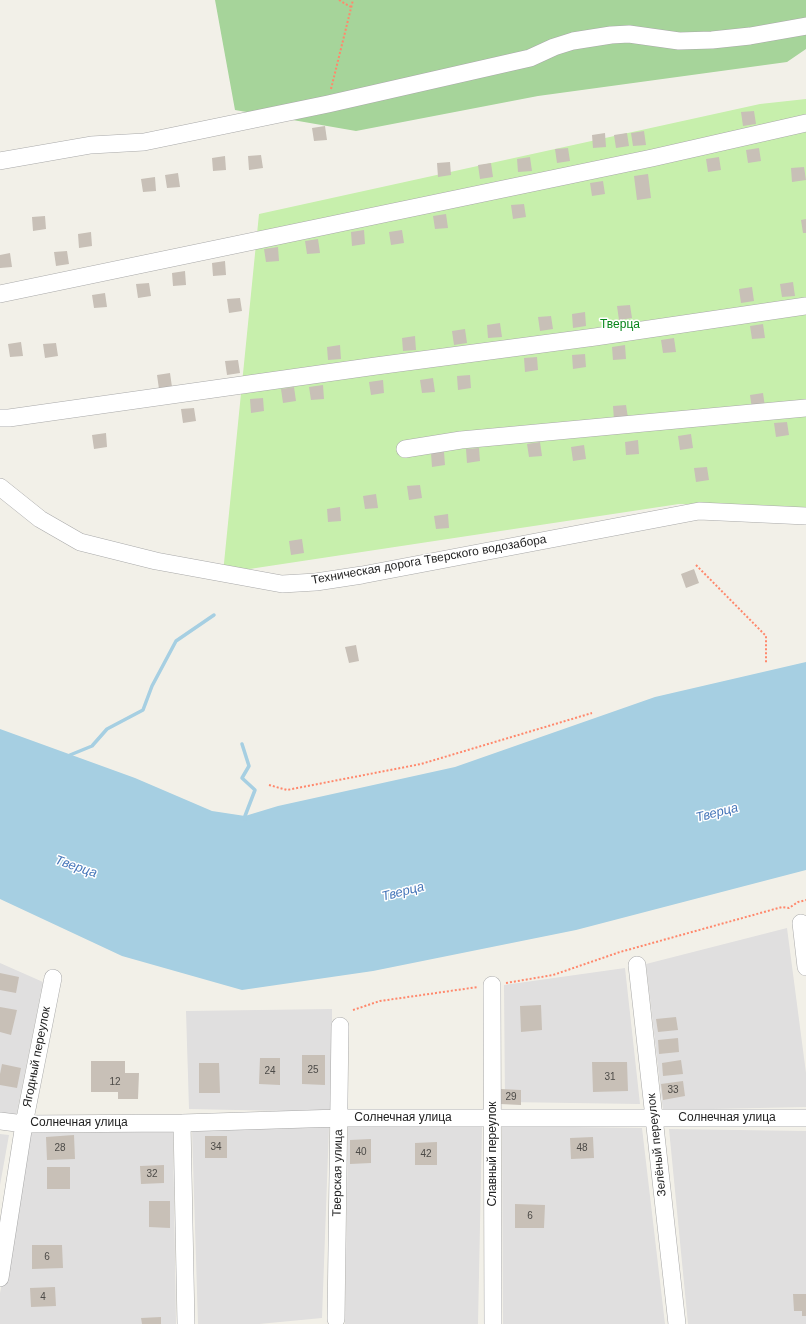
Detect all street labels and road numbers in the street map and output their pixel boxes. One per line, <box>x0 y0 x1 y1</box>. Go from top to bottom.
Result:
street label: Техническая дорога Тверского водозабора <box>310 532 548 588</box>
street label: Ягодный переулок <box>20 1005 54 1109</box>
street label: Зелёный переулок <box>644 1093 670 1197</box>
street label: Славный переулок <box>486 1101 500 1207</box>
street label: Солнечная улица <box>354 1111 452 1125</box>
street label: Солнечная улица <box>678 1111 776 1125</box>
street label: Солнечная улица <box>30 1116 128 1130</box>
street label: Тверская улица <box>330 1129 346 1217</box>

